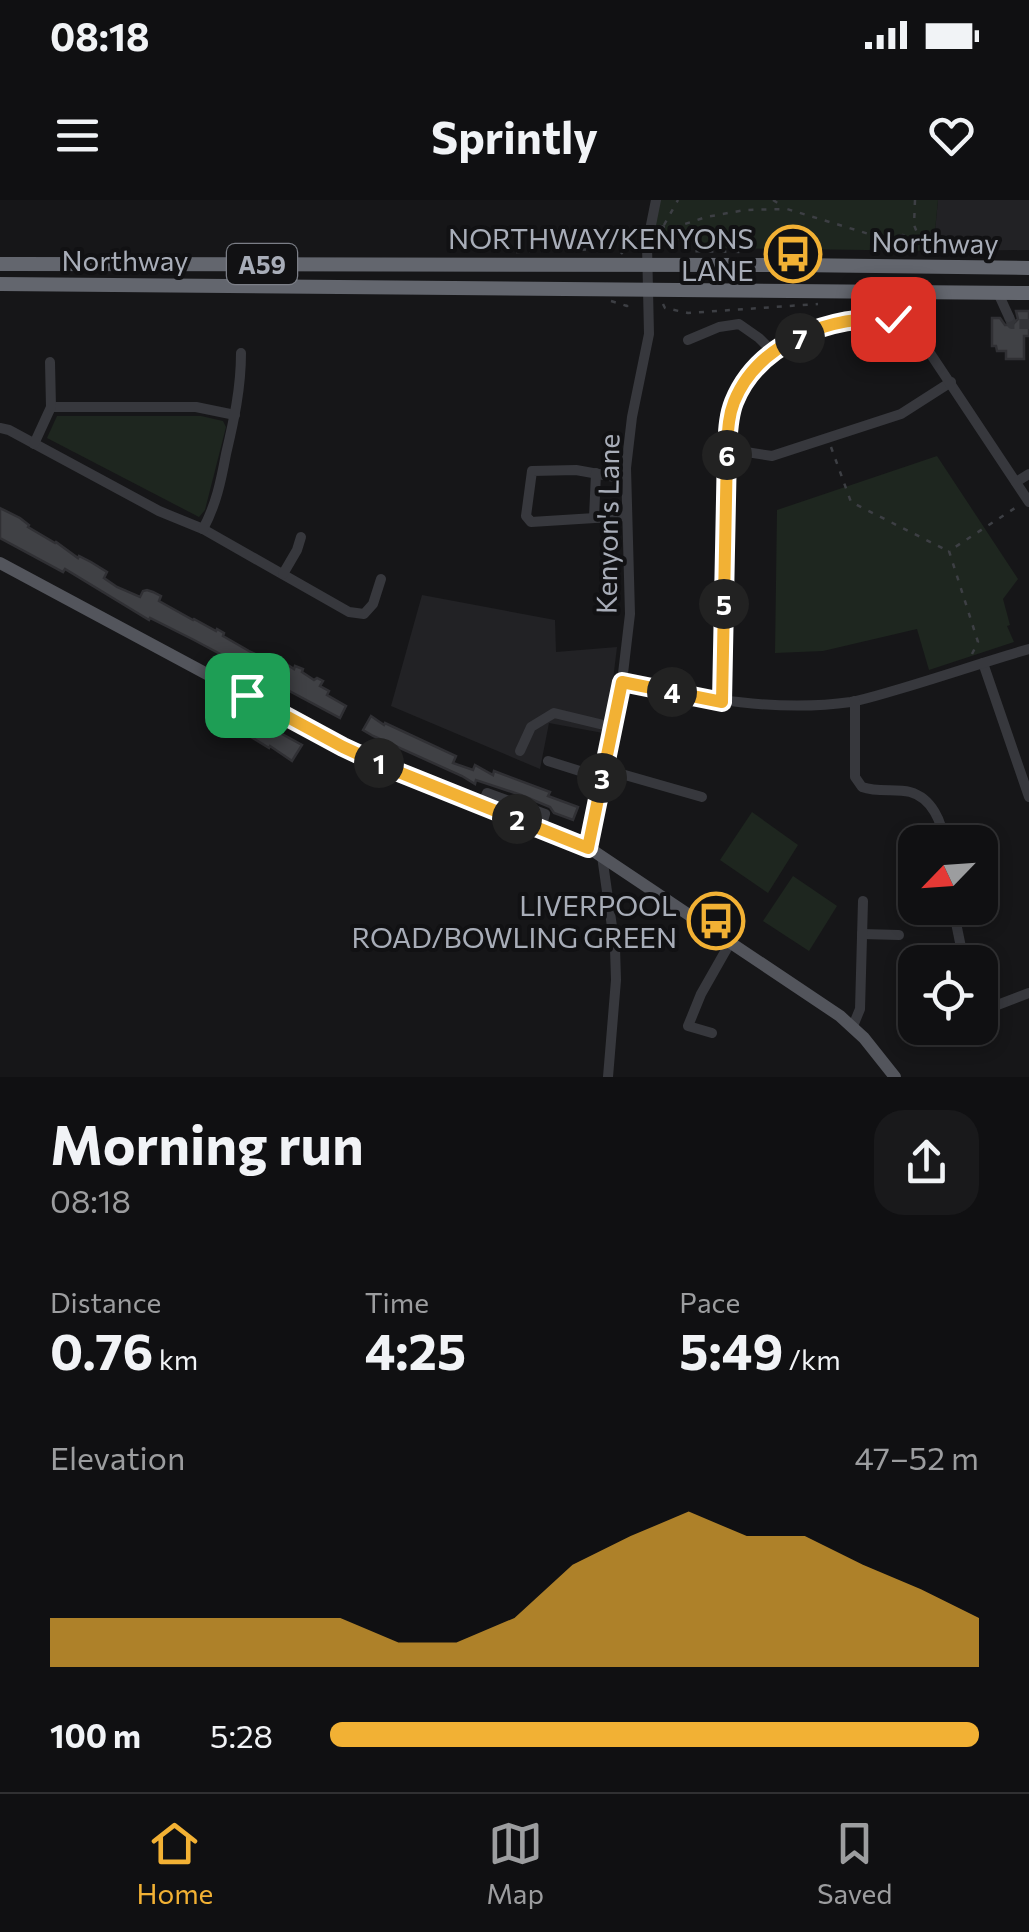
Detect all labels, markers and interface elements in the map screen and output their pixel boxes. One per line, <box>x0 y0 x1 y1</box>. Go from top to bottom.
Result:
text: 08:18 <box>50 12 150 59</box>
icon: menu <box>50 108 105 163</box>
text: Sprintly <box>431 108 598 163</box>
icon: heart <box>924 108 979 163</box>
place label: NORTHWAY/KENYONS LANE <box>448 221 754 287</box>
bus stop icon: NORTHWAY/KENYONS LANE <box>763 224 823 284</box>
street label: Northway <box>871 224 999 260</box>
street label: Northway <box>61 243 189 277</box>
road number: A59 <box>227 244 297 284</box>
pin <box>851 277 936 362</box>
icon: check <box>866 292 921 347</box>
pin: 7 <box>775 313 825 363</box>
text: 7 <box>792 321 808 355</box>
pin: 6 <box>702 430 752 480</box>
street label: Kenyon's Lane <box>588 434 626 614</box>
text: 6 <box>718 438 736 472</box>
pin: 5 <box>699 579 749 629</box>
text: 5 <box>716 587 732 621</box>
pin <box>205 653 290 738</box>
pin: 4 <box>647 667 697 717</box>
icon: arrive <box>220 668 275 723</box>
text: 4 <box>663 675 681 709</box>
pin: 1 <box>354 738 404 788</box>
text: 1 <box>373 746 385 780</box>
pin: 3 <box>577 753 627 803</box>
text: 3 <box>594 761 610 795</box>
pin: 2 <box>492 794 542 844</box>
text: 2 <box>509 802 525 836</box>
north arrow <box>898 825 998 925</box>
map controls <box>898 825 998 1045</box>
place label: LIVERPOOL ROAD/BOWLING GREEN <box>352 888 677 954</box>
bus stop icon: LIVERPOOL ROAD/BOWLING GREEN <box>686 891 746 951</box>
button: locate <box>898 945 998 1045</box>
text: Morning run <box>50 1109 364 1176</box>
button: share <box>874 1110 979 1215</box>
text: 08:18 <box>50 1180 131 1220</box>
text: Distance <box>50 1285 161 1319</box>
text: Time <box>365 1285 429 1319</box>
text: Pace <box>679 1285 740 1319</box>
text: 0.76 <box>50 1319 153 1380</box>
text: 4:25 <box>365 1319 466 1380</box>
text: 5:49 <box>679 1319 783 1380</box>
text: km <box>153 1342 198 1376</box>
text: /km <box>783 1342 841 1376</box>
text: Elevation <box>50 1437 185 1477</box>
text: 47–52 m <box>855 1437 979 1477</box>
text: 100 m <box>50 1715 141 1755</box>
text: 5:28 <box>210 1715 273 1755</box>
tab: Home <box>136 1816 213 1910</box>
tab: Map <box>486 1816 544 1910</box>
tab: Saved <box>817 1816 893 1910</box>

